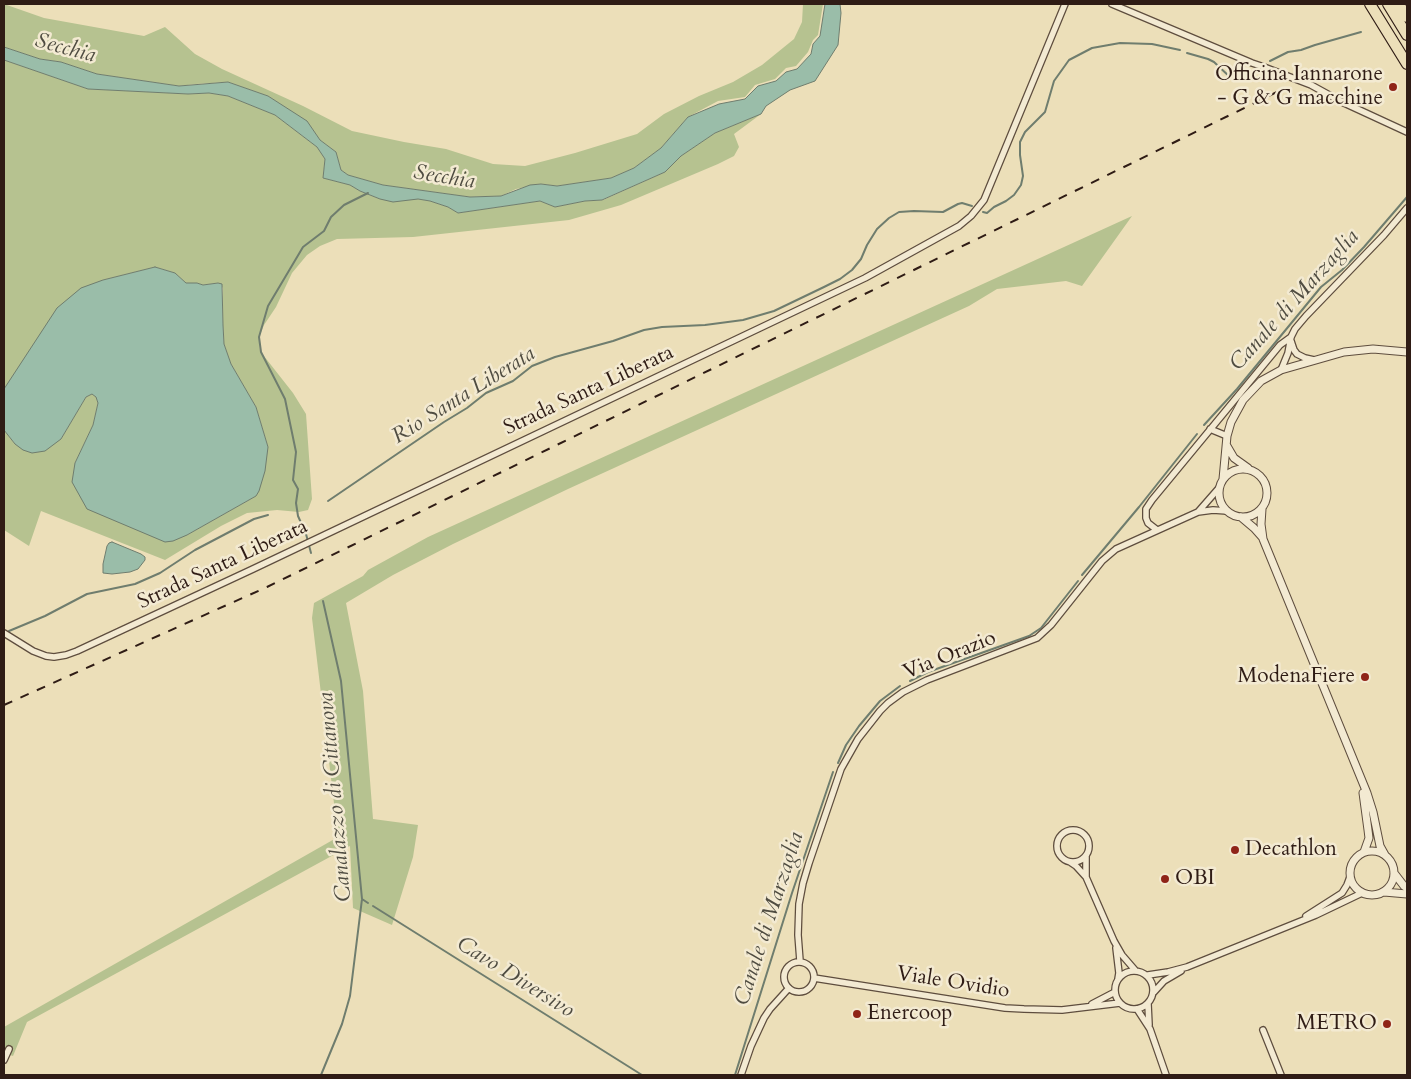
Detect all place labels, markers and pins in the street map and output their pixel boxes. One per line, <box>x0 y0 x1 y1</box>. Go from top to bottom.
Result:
place label: Officina Iannarone - G & G macchine <box>1215 62 1383 112</box>
marker: Officina Iannarone - G & G macchine <box>1387 81 1399 93</box>
place label: ModenaFiere <box>1238 664 1355 690</box>
marker: ModenaFiere <box>1359 671 1371 683</box>
place label: Decathlon <box>1245 837 1337 863</box>
marker: Decathlon <box>1229 844 1241 856</box>
place label: OBI <box>1175 866 1215 892</box>
marker: OBI <box>1159 873 1171 885</box>
place label: Enercoop <box>867 1001 953 1027</box>
marker: Enercoop <box>851 1008 863 1020</box>
place label: METRO <box>1296 1011 1377 1037</box>
marker: METRO <box>1381 1018 1393 1030</box>

